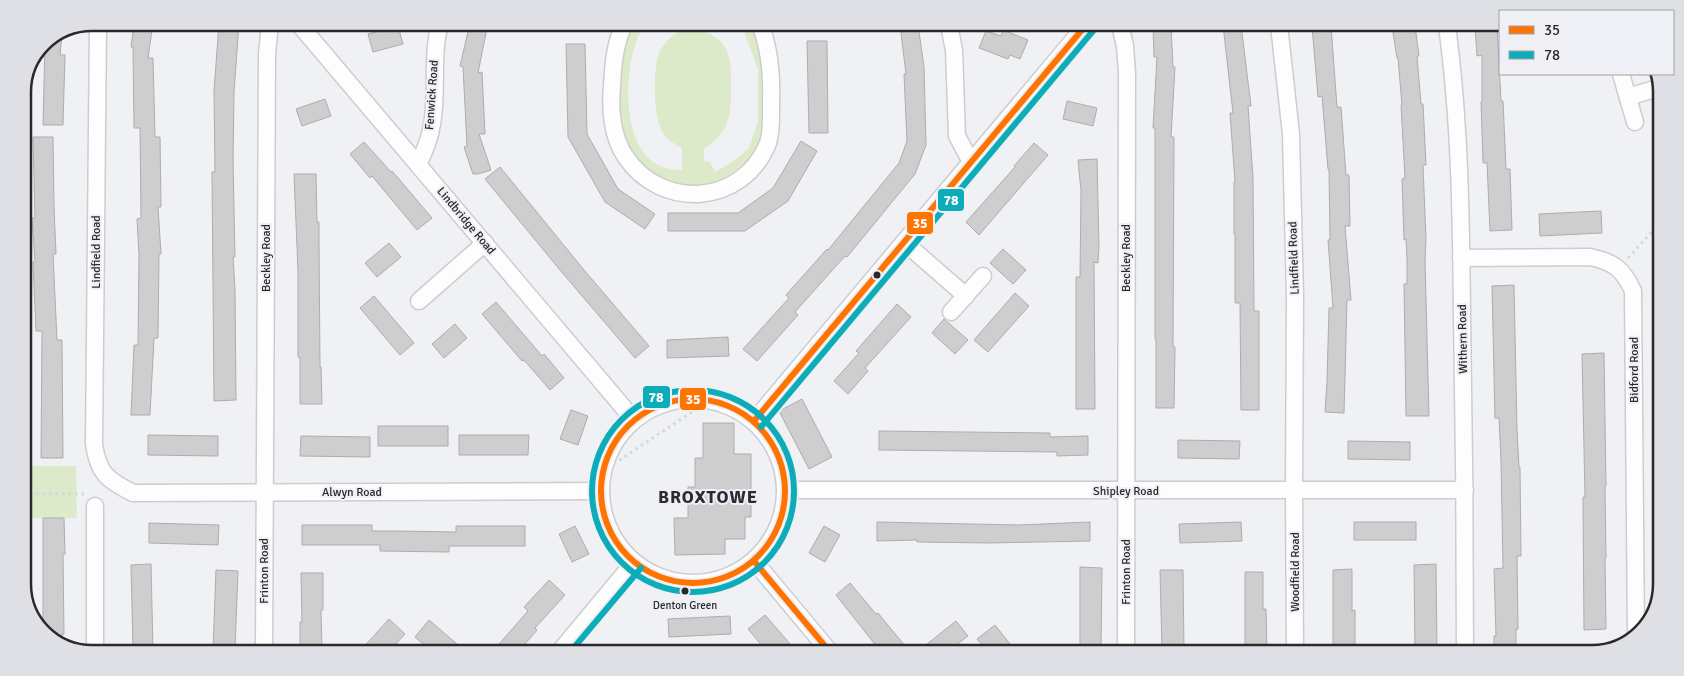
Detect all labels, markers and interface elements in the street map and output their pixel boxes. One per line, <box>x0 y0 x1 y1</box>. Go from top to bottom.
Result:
legend <box>1499 10 1674 75</box>
text: 35 <box>1544 21 1560 39</box>
text: 78 <box>1544 46 1560 64</box>
street label: Fenwick Road <box>422 59 442 131</box>
street label: Lindbridge Road <box>433 184 499 258</box>
line badge: 78 <box>937 188 965 212</box>
text: 78 <box>943 192 959 209</box>
line badge: 35 <box>906 211 934 235</box>
street label: Lindfield Road <box>89 215 104 289</box>
text: 35 <box>912 215 928 232</box>
street label: Lindfield Road <box>1285 221 1303 295</box>
street label: Beckley Road <box>259 224 274 292</box>
street label: Beckley Road <box>1119 224 1134 292</box>
unlabelled marker <box>872 270 882 280</box>
street label: Withern Road <box>1455 304 1471 374</box>
street label: Bidford Road <box>1627 337 1642 403</box>
line badge: 78 <box>642 385 671 409</box>
line badge: 35 <box>679 387 707 411</box>
text: 78 <box>648 389 664 406</box>
text: 35 <box>685 391 701 408</box>
street label: Shipley Road <box>1093 484 1159 499</box>
street label: Alwyn Road <box>322 485 382 500</box>
district label: BROXTOWE <box>658 486 758 508</box>
street label: Woodfield Road <box>1288 532 1303 612</box>
street label: Frinton Road <box>257 538 272 604</box>
street label: Frinton Road <box>1119 539 1134 605</box>
marker: Denton Green <box>680 586 690 596</box>
place label: Denton Green <box>653 599 717 612</box>

